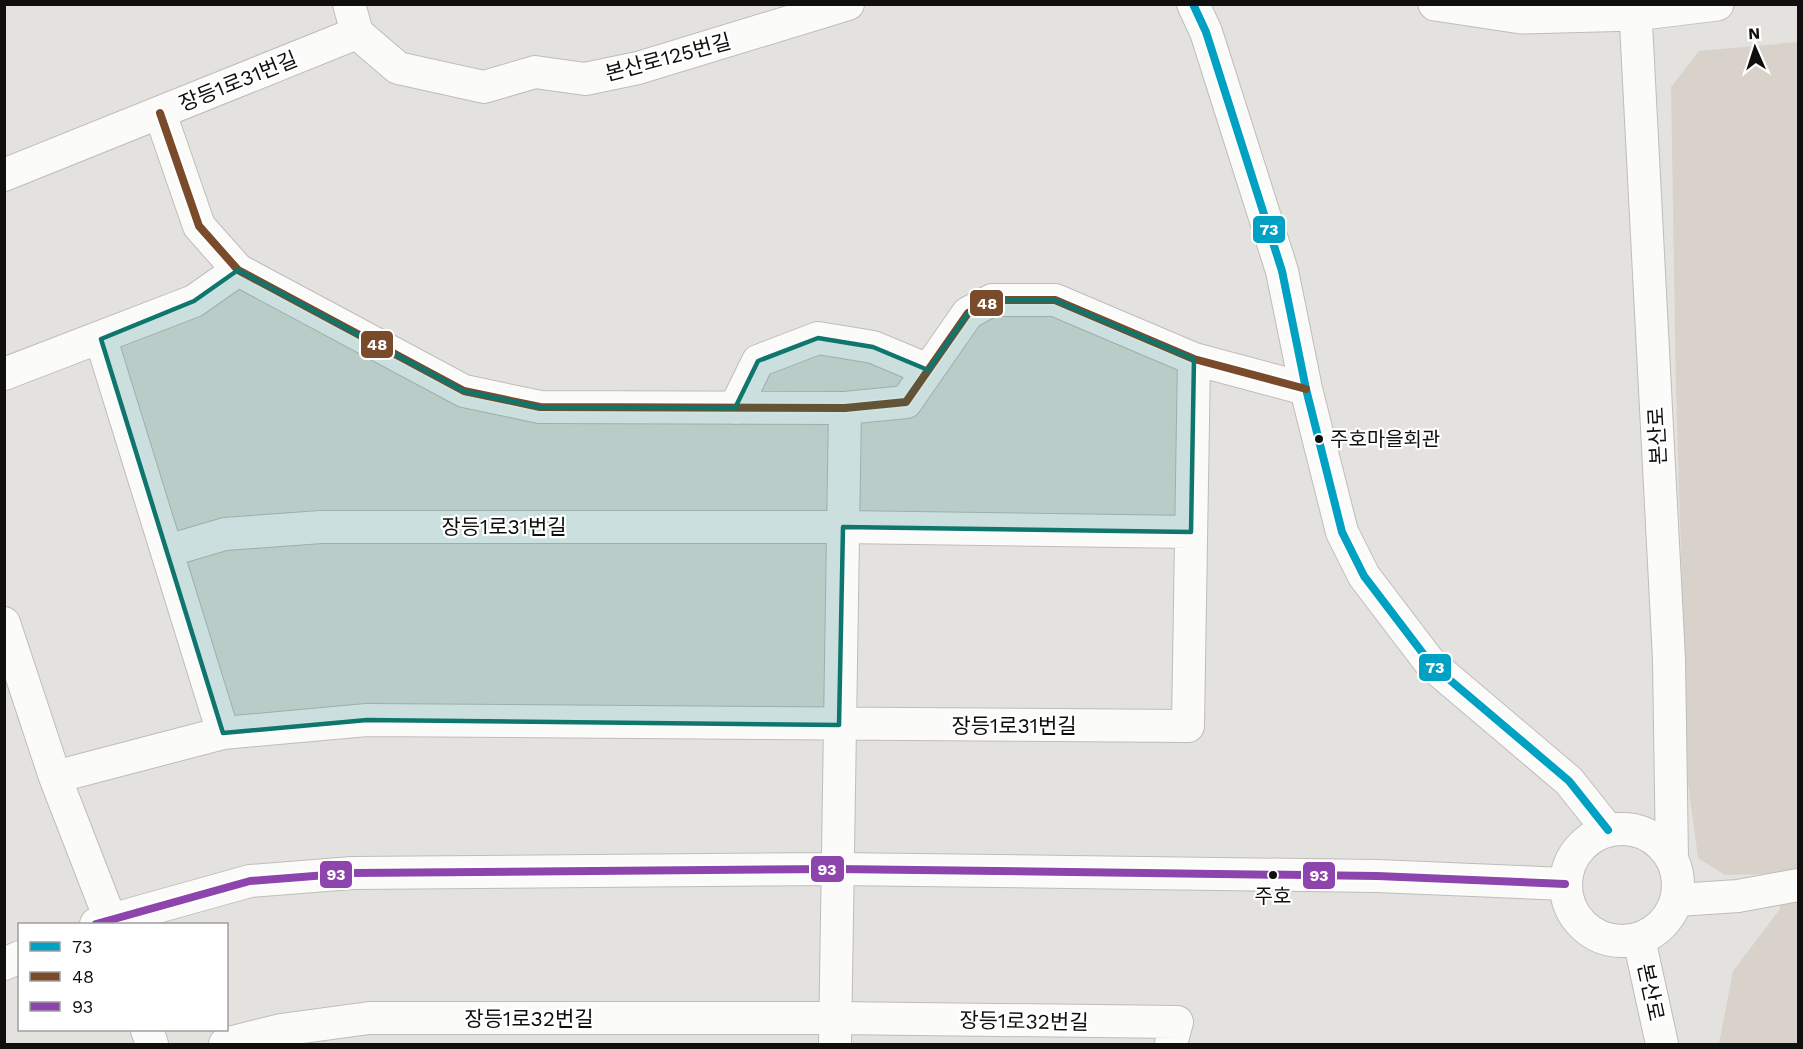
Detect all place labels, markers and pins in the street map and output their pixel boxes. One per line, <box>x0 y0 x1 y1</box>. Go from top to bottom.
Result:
place label: 주호마을회관 <box>1330 427 1440 451</box>
marker: 주호마을회관 <box>1313 433 1325 445</box>
marker: 주호 <box>1267 869 1279 881</box>
place label: 주호 <box>1255 884 1291 908</box>

